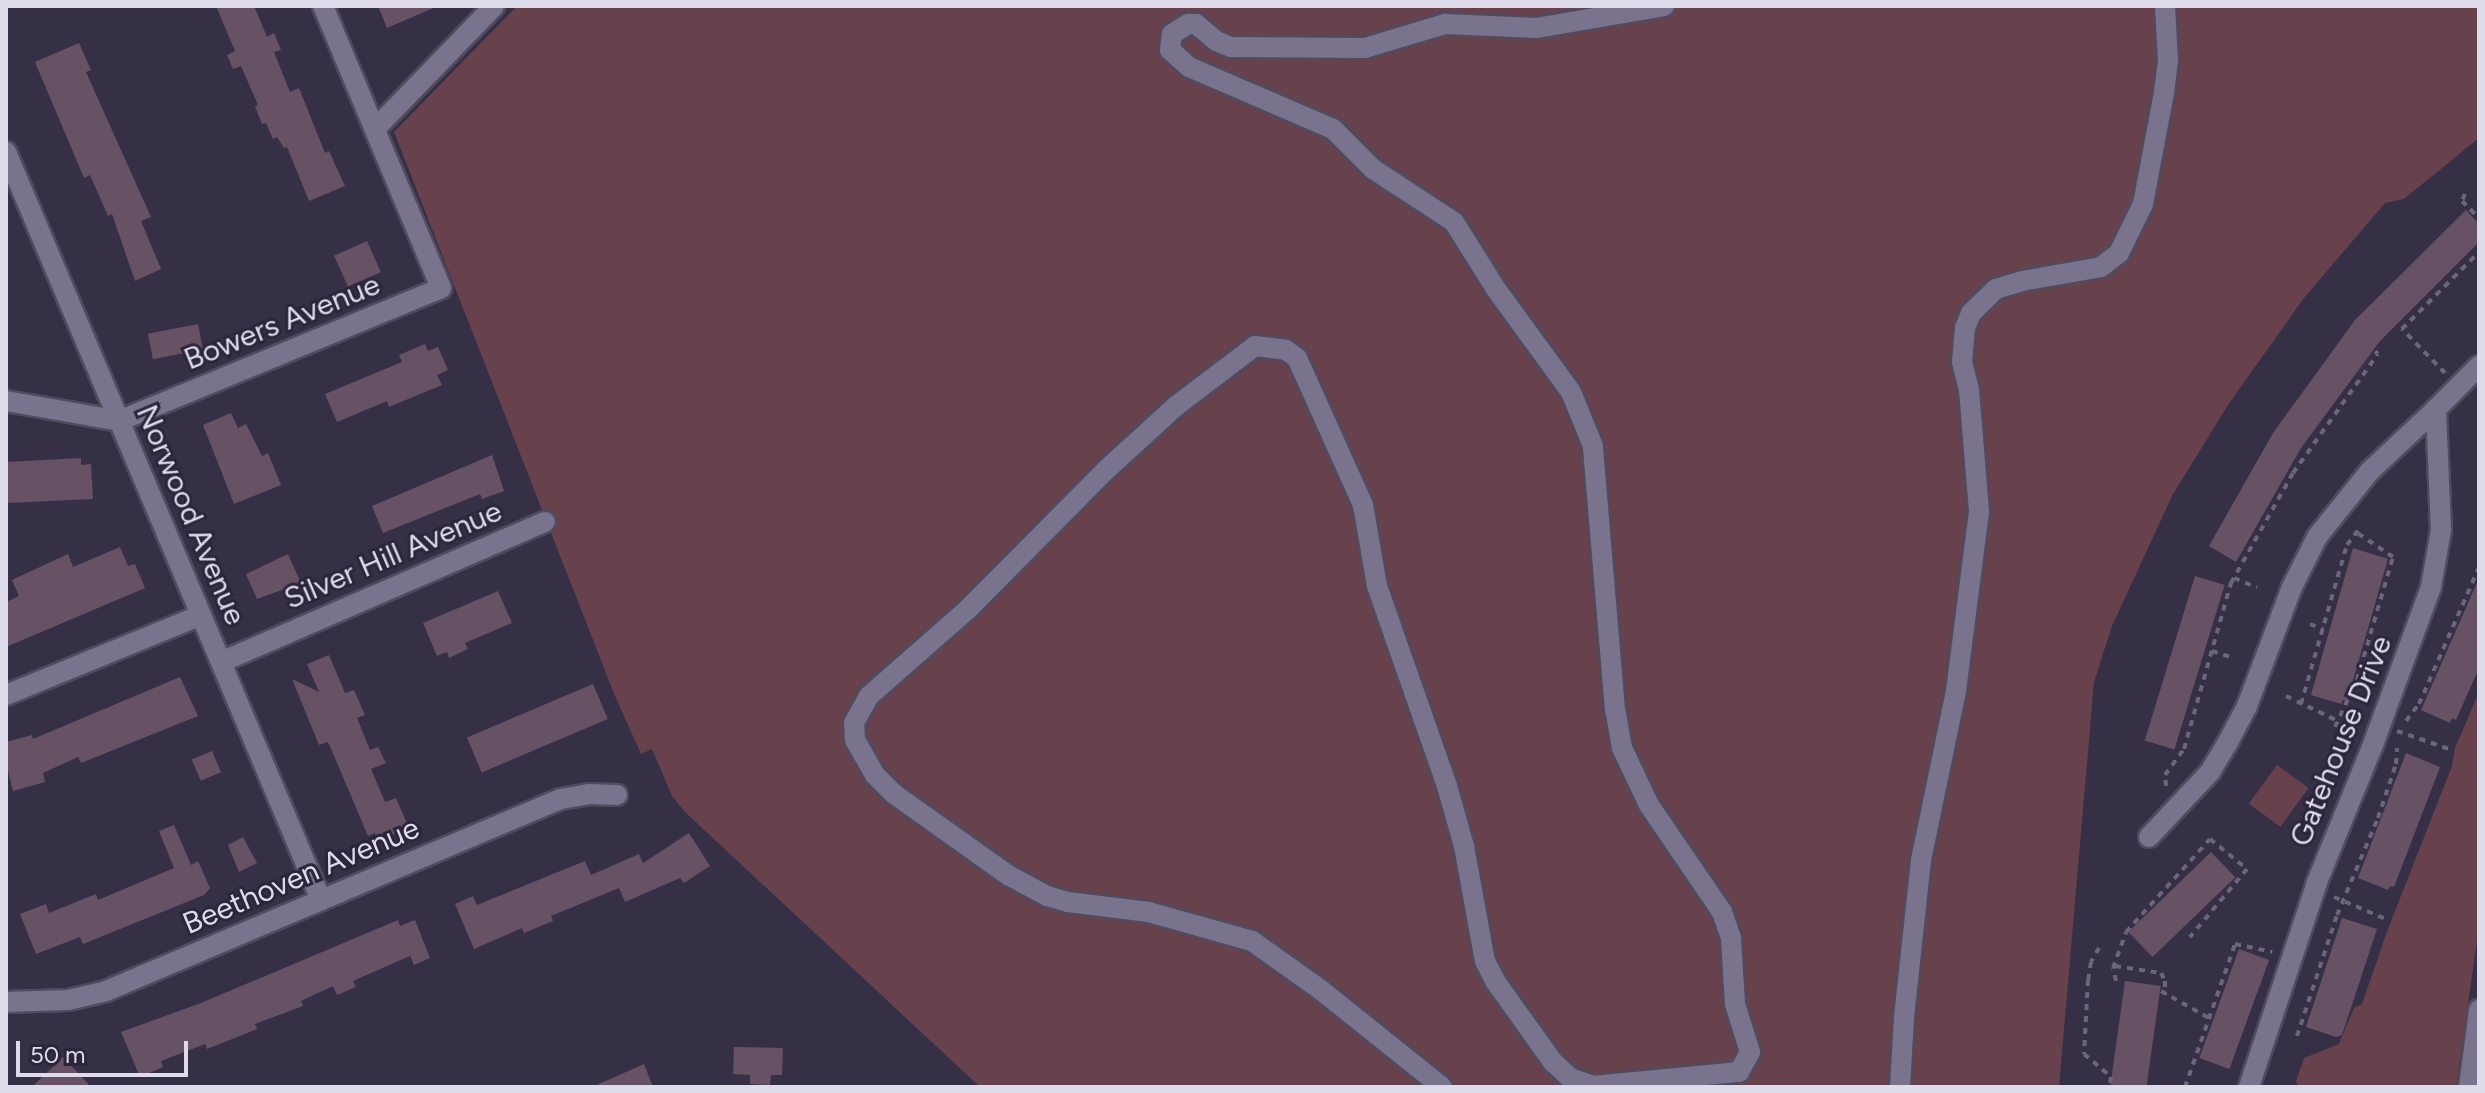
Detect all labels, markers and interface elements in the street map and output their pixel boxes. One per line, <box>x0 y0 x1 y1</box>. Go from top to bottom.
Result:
street label: Bowers Avenue <box>179 266 385 378</box>
street label: Norwood Avenue <box>128 400 254 630</box>
street label: Silver Hill Avenue <box>279 493 507 617</box>
street label: Gatehouse Drive <box>2282 631 2400 851</box>
street label: Beethoven Avenue <box>177 810 425 942</box>
scale bar <box>20 1025 192 1075</box>
text: 50 m <box>30 1040 86 1069</box>

